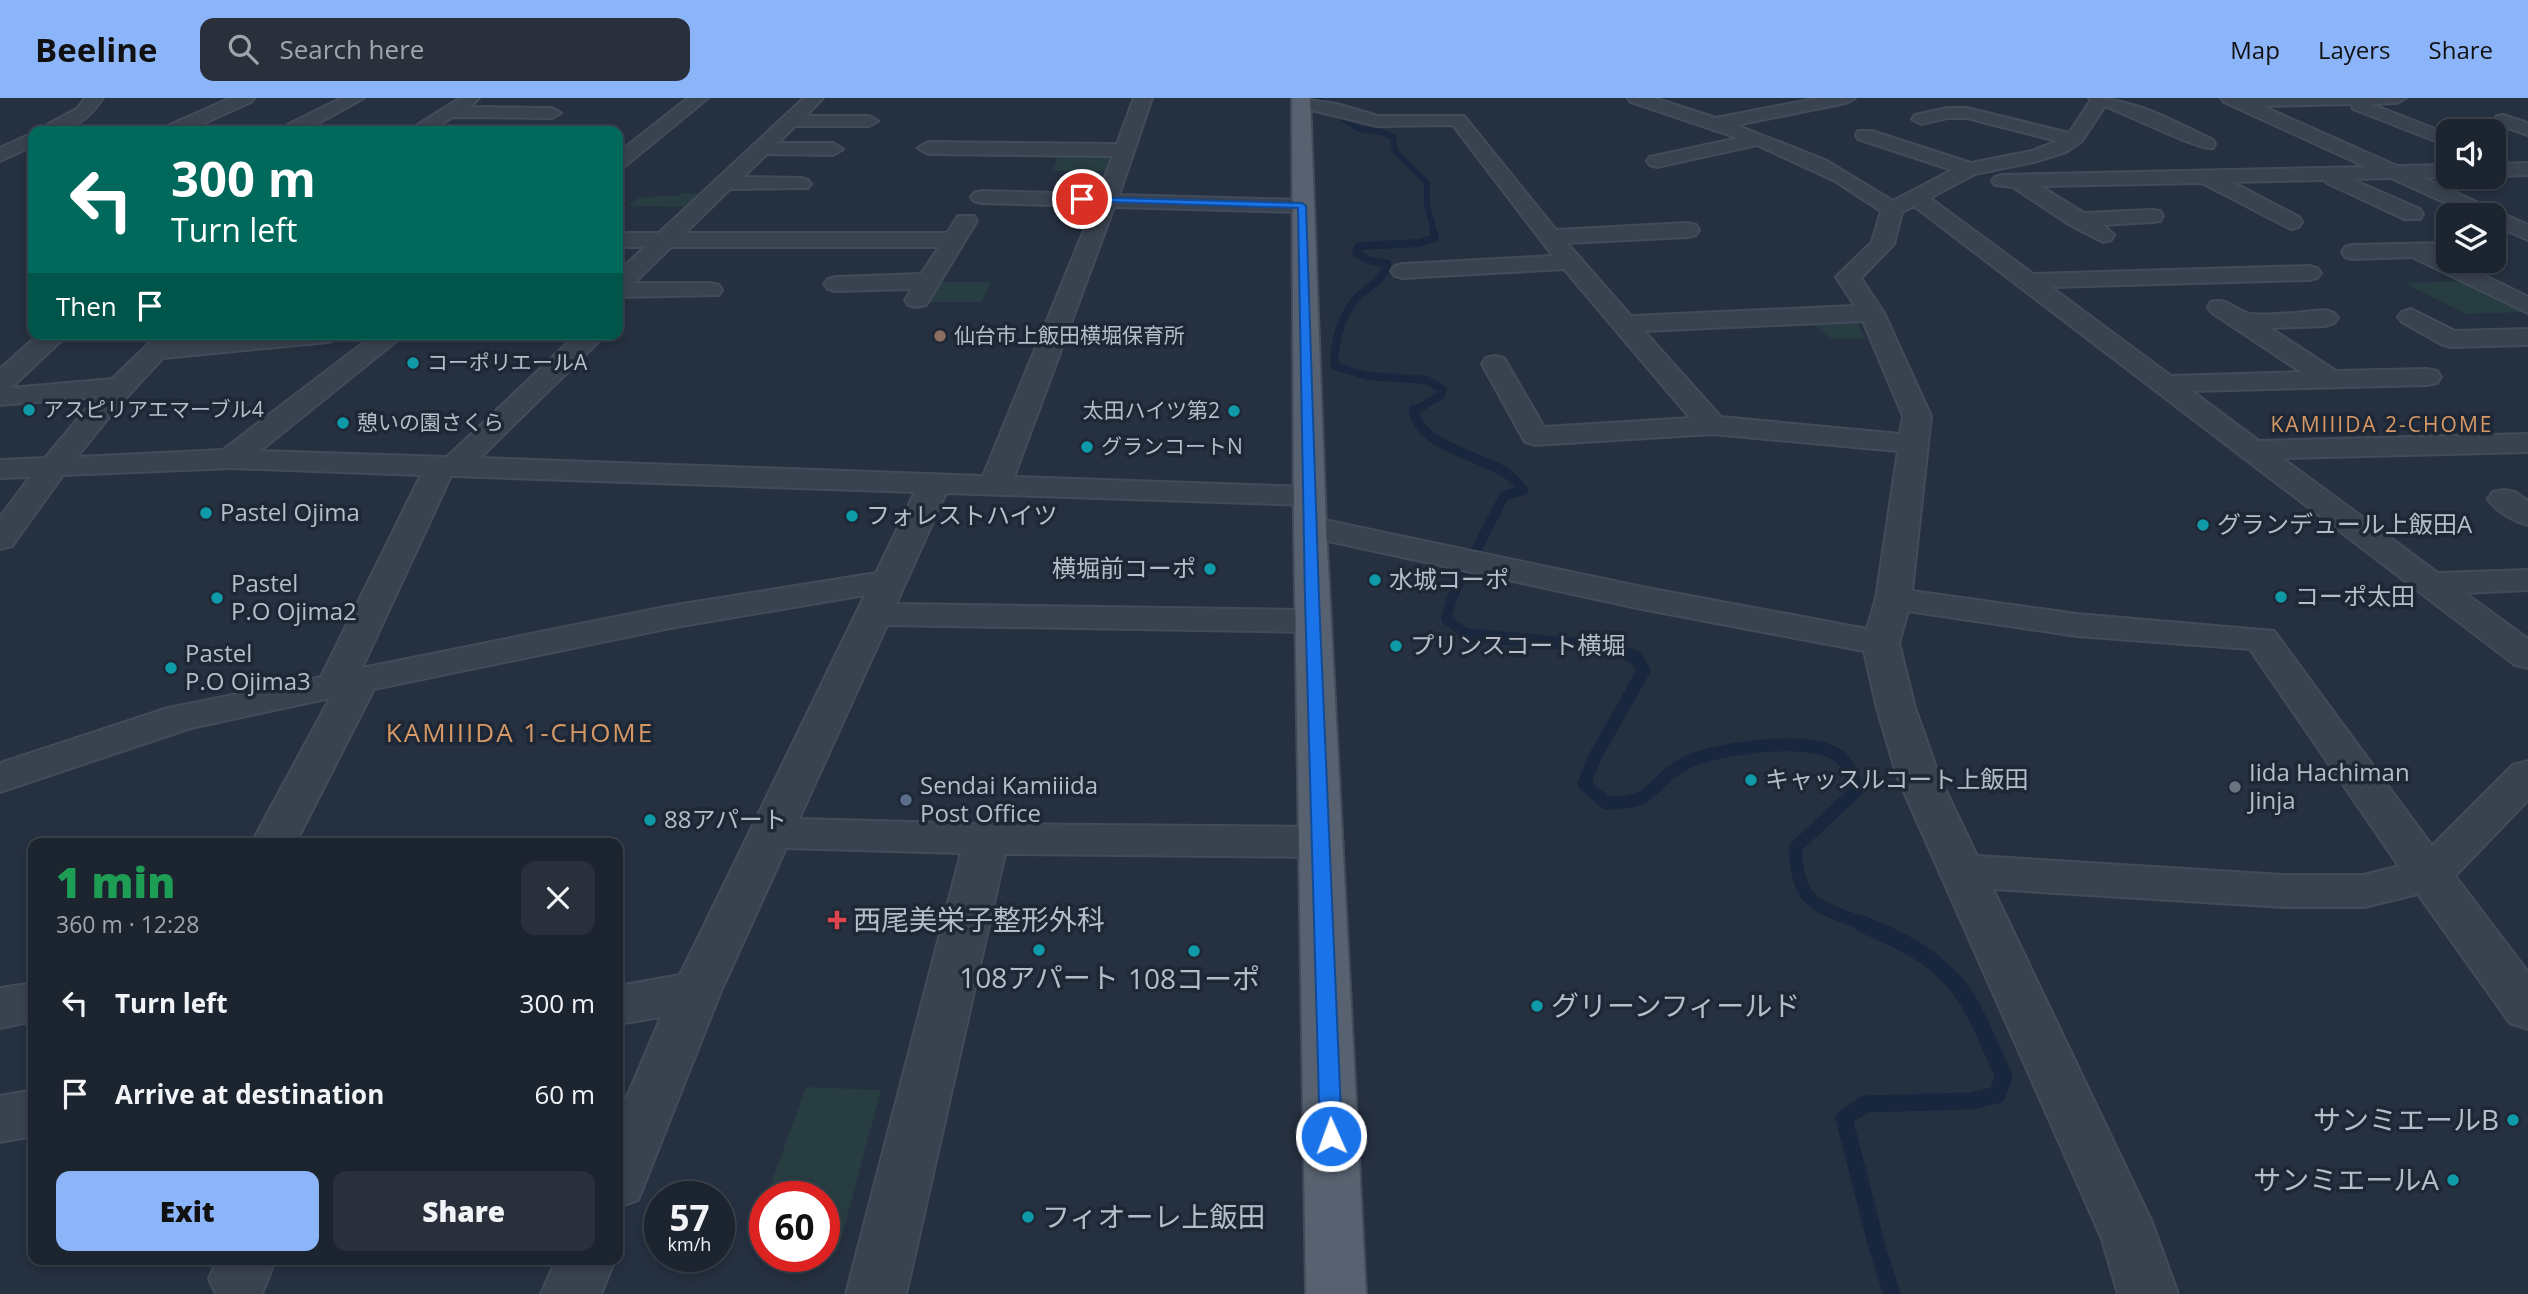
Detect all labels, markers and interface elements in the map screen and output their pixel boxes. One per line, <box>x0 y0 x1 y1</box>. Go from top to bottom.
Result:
search box <box>200 18 690 81</box>
text: Beeline <box>35 27 158 72</box>
icon: search <box>224 30 262 68</box>
text: Search here <box>280 31 424 67</box>
text: Map <box>2230 33 2280 66</box>
text: Layers <box>2318 33 2391 66</box>
text: Share <box>2429 33 2493 66</box>
map controls <box>2436 119 2506 273</box>
button: sound <box>2436 119 2506 189</box>
text: 300 m <box>171 145 316 211</box>
icon: left <box>56 154 147 245</box>
pin <box>1052 169 1112 229</box>
icon: arrive <box>1063 180 1101 218</box>
button: layers <box>2436 203 2506 273</box>
text: Turn left <box>171 208 297 251</box>
icon: arrive <box>131 287 169 325</box>
text: Then <box>56 288 117 324</box>
place label: 仙台市上飯田横堀保育所 <box>954 321 1185 349</box>
marker: 仙台市上飯田横堀保育所 <box>932 328 948 344</box>
place label: コーポリエールA <box>427 348 588 376</box>
marker: コーポリエールA <box>405 355 421 371</box>
place label: アスピリアエマーブル4 <box>43 395 264 423</box>
place label: 太田ハイツ第2 <box>1082 396 1220 424</box>
marker: アスピリアエマーブル4 <box>21 402 37 418</box>
marker: 太田ハイツ第2 <box>1226 403 1242 419</box>
place label: 憩いの園さくら <box>357 408 504 436</box>
district label: KAMIIIDA 2-CHOME <box>2271 410 2493 438</box>
marker: 憩いの園さくら <box>335 415 351 431</box>
place label: グランコートN <box>1101 432 1243 460</box>
marker: グランコートN <box>1079 439 1095 455</box>
place label: Pastel Ojima <box>220 495 360 528</box>
place label: フォレストハイツ <box>866 498 1058 531</box>
marker: Pastel Ojima <box>198 505 214 521</box>
place label: グランデュール上飯田A <box>2217 507 2473 540</box>
marker: フォレストハイツ <box>844 508 860 524</box>
marker: グランデュール上飯田A <box>2195 517 2211 533</box>
place label: 横堀前コーポ <box>1052 551 1196 584</box>
marker: 横堀前コーポ <box>1202 561 1218 577</box>
place label: 水城コーポ <box>1389 562 1509 595</box>
place label: Pastel P.O Ojima2 <box>231 566 357 627</box>
marker: 水城コーポ <box>1367 572 1383 588</box>
place label: コーポ太田 <box>2295 579 2415 612</box>
marker: コーポ太田 <box>2273 589 2289 605</box>
marker: Pastel P.O Ojima2 <box>209 590 225 606</box>
place label: プリンスコート横堀 <box>1410 628 1626 661</box>
place label: Pastel P.O Ojima3 <box>185 636 311 697</box>
marker: プリンスコート横堀 <box>1388 638 1404 654</box>
marker: Pastel P.O Ojima3 <box>163 660 179 676</box>
district label: KAMIIIDA 1-CHOME <box>386 714 654 750</box>
place label: Iida Hachiman Jinja <box>2247 755 2410 816</box>
place label: キャッスルコート上飯田 <box>1765 762 2029 795</box>
place label: Sendai Kamiiida Post Office <box>920 768 1098 829</box>
marker: キャッスルコート上飯田 <box>1743 772 1759 788</box>
marker: Iida Hachiman Jinja <box>2227 779 2243 795</box>
marker: Sendai Kamiiida Post Office <box>898 792 914 808</box>
place label: 88アパート <box>664 802 787 835</box>
marker: 88アパート <box>642 812 658 828</box>
text: 1 min <box>56 853 175 910</box>
button: close <box>521 861 595 935</box>
place label: 西尾美栄子整形外科 <box>853 900 1105 938</box>
text: 360 m · 12:28 <box>56 908 199 940</box>
marker: 西尾美栄子整形外科 <box>827 910 847 930</box>
marker: 108アパート <box>1031 942 1047 958</box>
marker: 108コーポ <box>1186 943 1202 959</box>
place label: 108アパート <box>959 958 1119 996</box>
place label: 108コーポ <box>1128 959 1260 997</box>
icon: left <box>56 984 94 1022</box>
text: Turn left <box>115 985 227 1021</box>
text: 300 m <box>520 985 595 1021</box>
place label: グリーンフィールド <box>1551 986 1800 1024</box>
marker: グリーンフィールド <box>1529 998 1545 1014</box>
icon: arrive <box>56 1075 94 1113</box>
text: Arrive at destination <box>115 1076 384 1112</box>
text: 60 m <box>534 1076 595 1112</box>
position arrow <box>1294 1099 1368 1173</box>
place label: サンミエールB <box>2313 1100 2499 1138</box>
marker: サンミエールB <box>2505 1112 2521 1128</box>
place label: サンミエールA <box>2253 1160 2439 1198</box>
button: Exit <box>56 1171 319 1251</box>
button: Share <box>333 1171 595 1251</box>
marker: サンミエールA <box>2445 1172 2461 1188</box>
speed limit sign: 60 <box>749 1181 840 1272</box>
text: 57 <box>669 1194 710 1241</box>
place label: フィオーレ上飯田 <box>1042 1197 1265 1235</box>
marker: フィオーレ上飯田 <box>1020 1209 1036 1225</box>
text: km/h <box>668 1232 711 1256</box>

